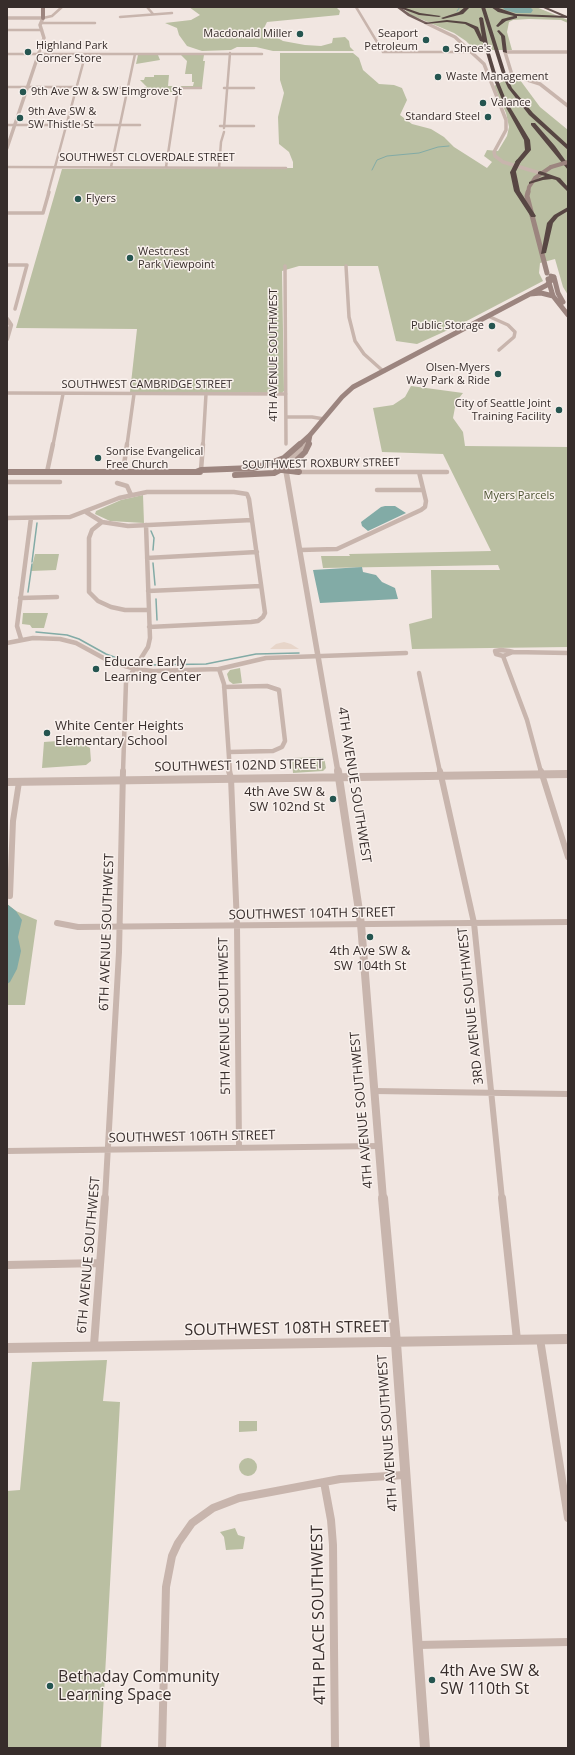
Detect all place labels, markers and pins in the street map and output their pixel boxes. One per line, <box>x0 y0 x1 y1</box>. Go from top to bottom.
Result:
place label: Macdonald Miller <box>203 27 292 41</box>
place label: Seaport Petroleum <box>364 27 418 53</box>
marker: Macdonald Miller <box>295 29 305 39</box>
marker: Seaport Petroleum <box>421 35 431 45</box>
place label: Highland Park Corner Store <box>36 39 108 65</box>
place label: Shree's <box>454 42 491 56</box>
marker: Shree's <box>441 44 451 54</box>
marker: Highland Park Corner Store <box>23 47 33 57</box>
place label: Waste Management <box>446 70 549 84</box>
marker: Waste Management <box>433 72 443 82</box>
place label: 9th Ave SW & SW Elmgrove St <box>31 85 182 99</box>
marker: 9th Ave SW & SW Elmgrove St <box>18 87 28 97</box>
place label: Valance <box>491 96 531 110</box>
marker: Valance <box>478 98 488 108</box>
place label: 9th Ave SW & SW Thistle St <box>28 105 96 131</box>
place label: Standard Steel <box>405 110 480 124</box>
marker: Standard Steel <box>483 112 493 122</box>
marker: 9th Ave SW & SW Thistle St <box>15 113 25 123</box>
place label: Flyers <box>86 192 116 206</box>
marker: Flyers <box>73 194 83 204</box>
place label: Westcrest Park Viewpoint <box>138 245 215 271</box>
marker: Westcrest Park Viewpoint <box>125 253 135 263</box>
place label: Public Storage <box>411 319 484 333</box>
marker: Public Storage <box>487 321 497 331</box>
place label: Olsen-Myers Way Park & Ride <box>406 361 490 387</box>
marker: Olsen-Myers Way Park & Ride <box>493 369 503 379</box>
place label: City of Seattle Joint Training Facility <box>455 397 551 423</box>
marker: City of Seattle Joint Training Facility <box>554 405 564 415</box>
place label: Sonrise Evangelical Free Church <box>106 445 203 471</box>
marker: Sonrise Evangelical Free Church <box>93 453 103 463</box>
place label: Educare Early Learning Center <box>104 654 201 685</box>
marker: Educare Early Learning Center <box>91 664 101 674</box>
place label: White Center Heights Elementary School <box>55 718 184 749</box>
marker: White Center Heights Elementary School <box>42 728 52 738</box>
place label: 4th Ave SW & SW 102nd St <box>244 784 325 815</box>
marker: 4th Ave SW & SW 102nd St <box>328 794 338 804</box>
marker: 4th Ave SW & SW 104th St <box>365 932 375 942</box>
place label: 4th Ave SW & SW 104th St <box>330 943 410 974</box>
place label: 4th Ave SW & SW 110th St <box>440 1661 539 1699</box>
place label: Bethaday Community Learning Space <box>58 1667 219 1705</box>
marker: 4th Ave SW & SW 110th St <box>427 1675 437 1685</box>
marker: Bethaday Community Learning Space <box>45 1681 55 1691</box>

